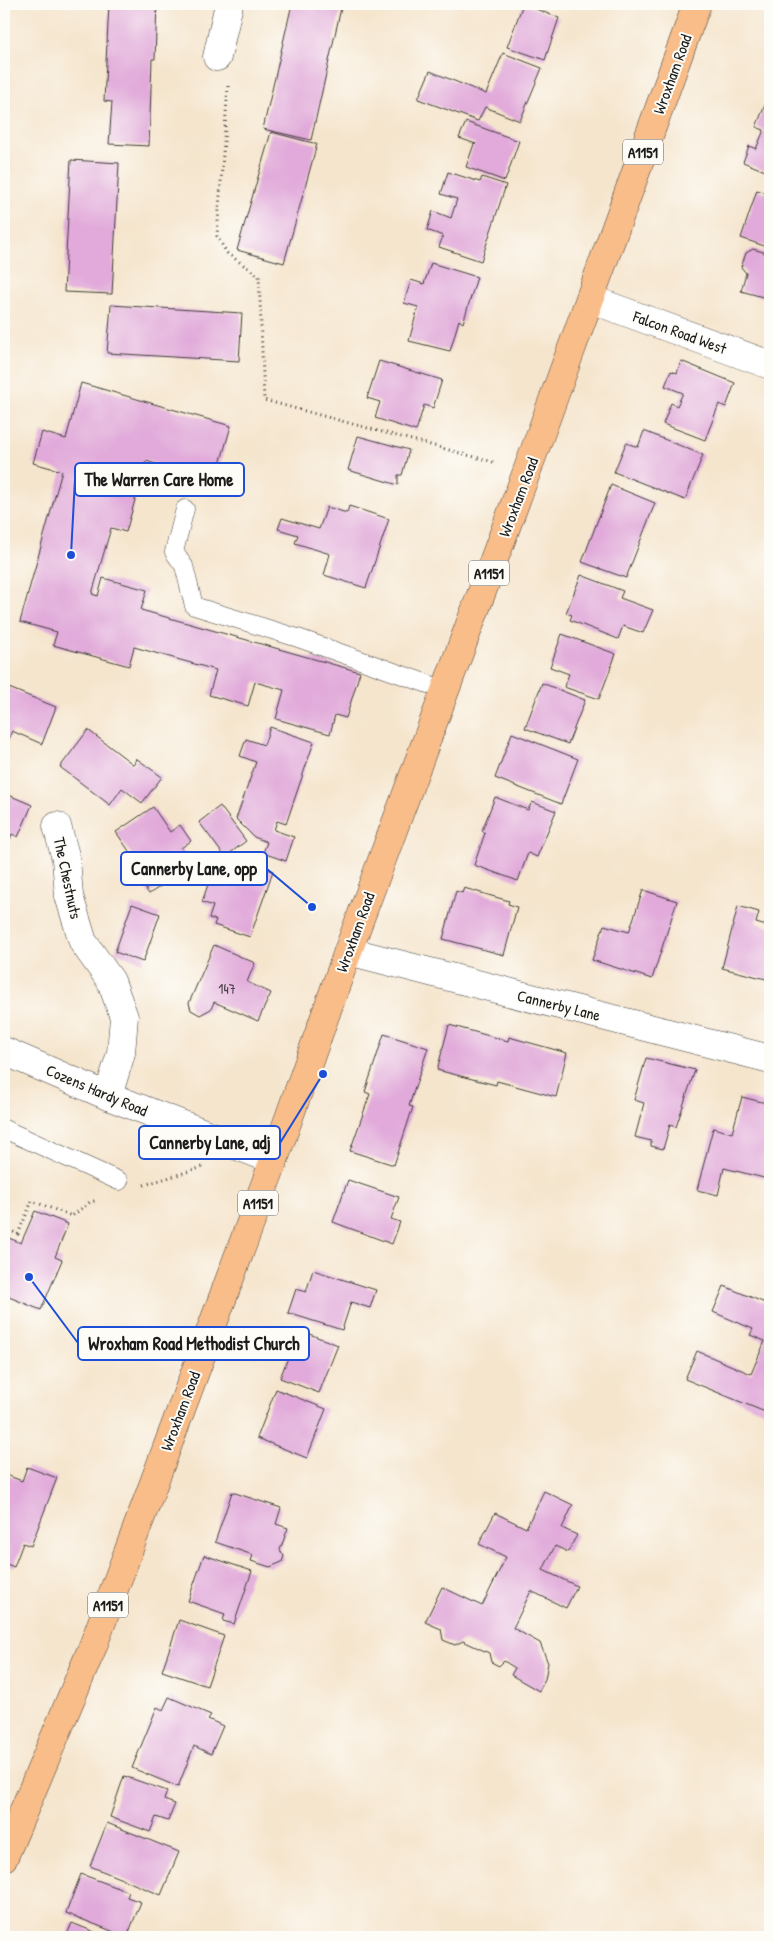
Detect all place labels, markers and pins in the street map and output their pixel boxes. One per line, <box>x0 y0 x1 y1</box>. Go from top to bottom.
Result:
callout: The Warren Care Home <box>75 463 244 496</box>
callout: Cannerby Lane, opp <box>121 852 267 885</box>
callout: Cannerby Lane, adj <box>139 1126 280 1159</box>
callout: Wroxham Road Methodist Church <box>78 1327 309 1360</box>

